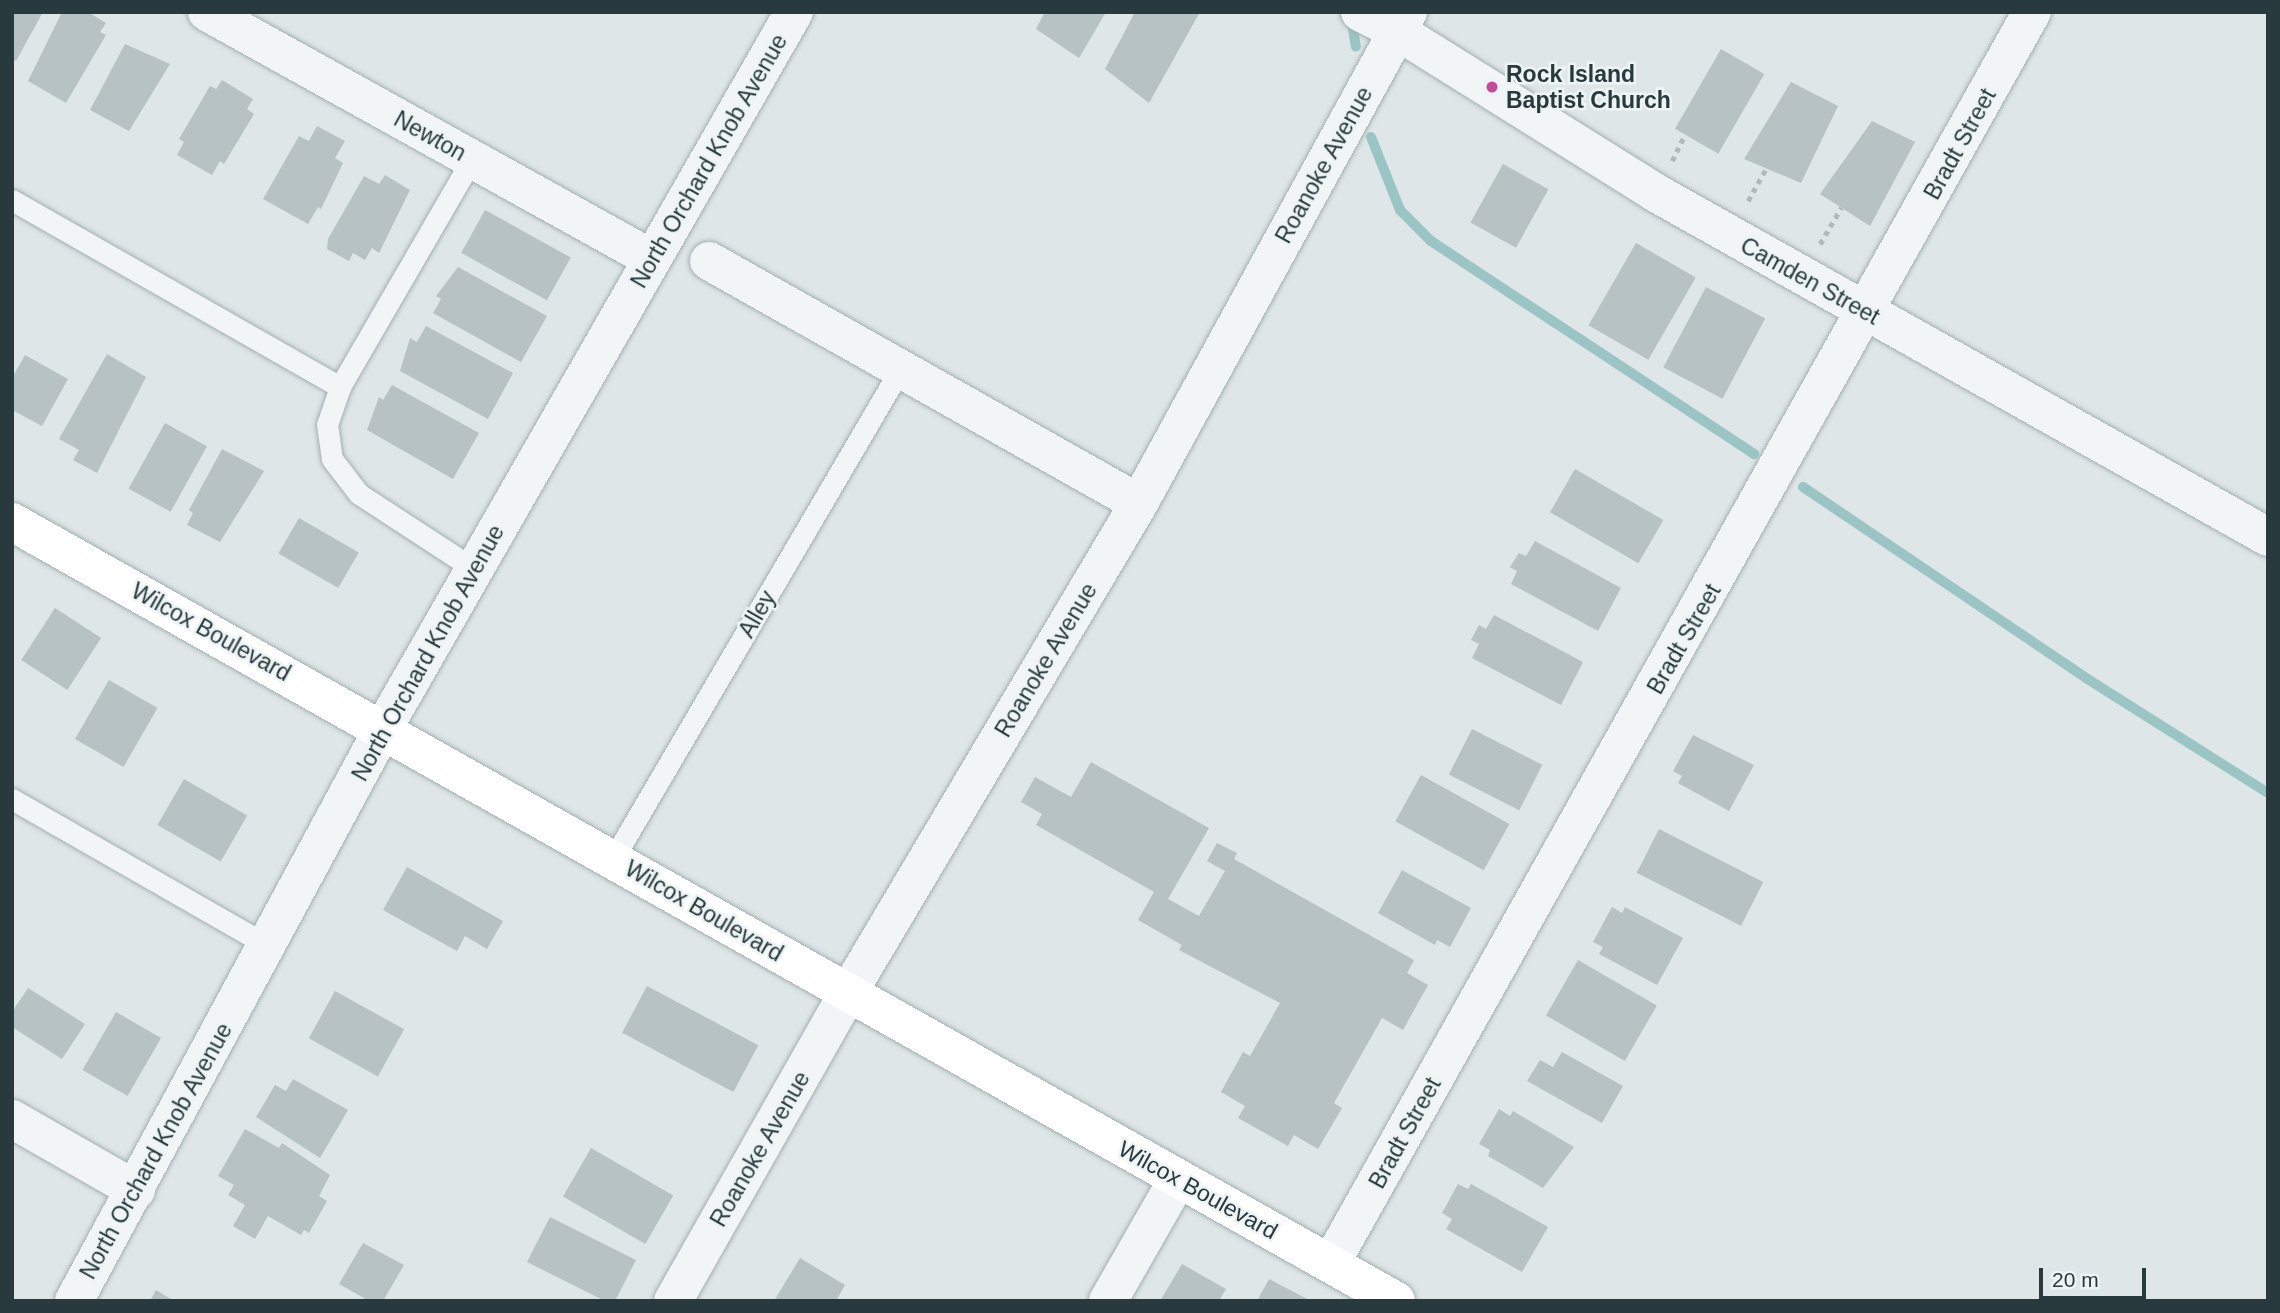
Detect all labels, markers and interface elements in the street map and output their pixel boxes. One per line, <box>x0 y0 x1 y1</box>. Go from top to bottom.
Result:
street label: North Orchard Knob Avenue <box>625 29 793 293</box>
place label: Rock Island Baptist Church <box>1506 60 1671 114</box>
marker: Rock Island Baptist Church <box>1484 79 1500 95</box>
street label: Roanoke Avenue <box>1269 81 1379 249</box>
street label: Bradt Street <box>1918 84 2002 204</box>
street label: Newton <box>389 105 471 167</box>
street label: Camden Street <box>1736 231 1884 331</box>
street label: North Orchard Knob Avenue <box>346 520 510 786</box>
street label: Wilcox Boulevard <box>127 577 295 687</box>
street label: Roanoke Avenue <box>989 577 1103 743</box>
street label: Bradt Street <box>1641 579 1727 699</box>
street label: Alley <box>733 586 781 642</box>
street label: Wilcox Boulevard <box>620 855 788 967</box>
street label: North Orchard Knob Avenue <box>74 1018 238 1284</box>
street label: Roanoke Avenue <box>704 1066 816 1232</box>
street label: Bradt Street <box>1363 1073 1447 1193</box>
street label: Wilcox Boulevard <box>1114 1135 1282 1245</box>
scale bar <box>2042 1254 2149 1298</box>
text: 20 m <box>2052 1268 2099 1291</box>

